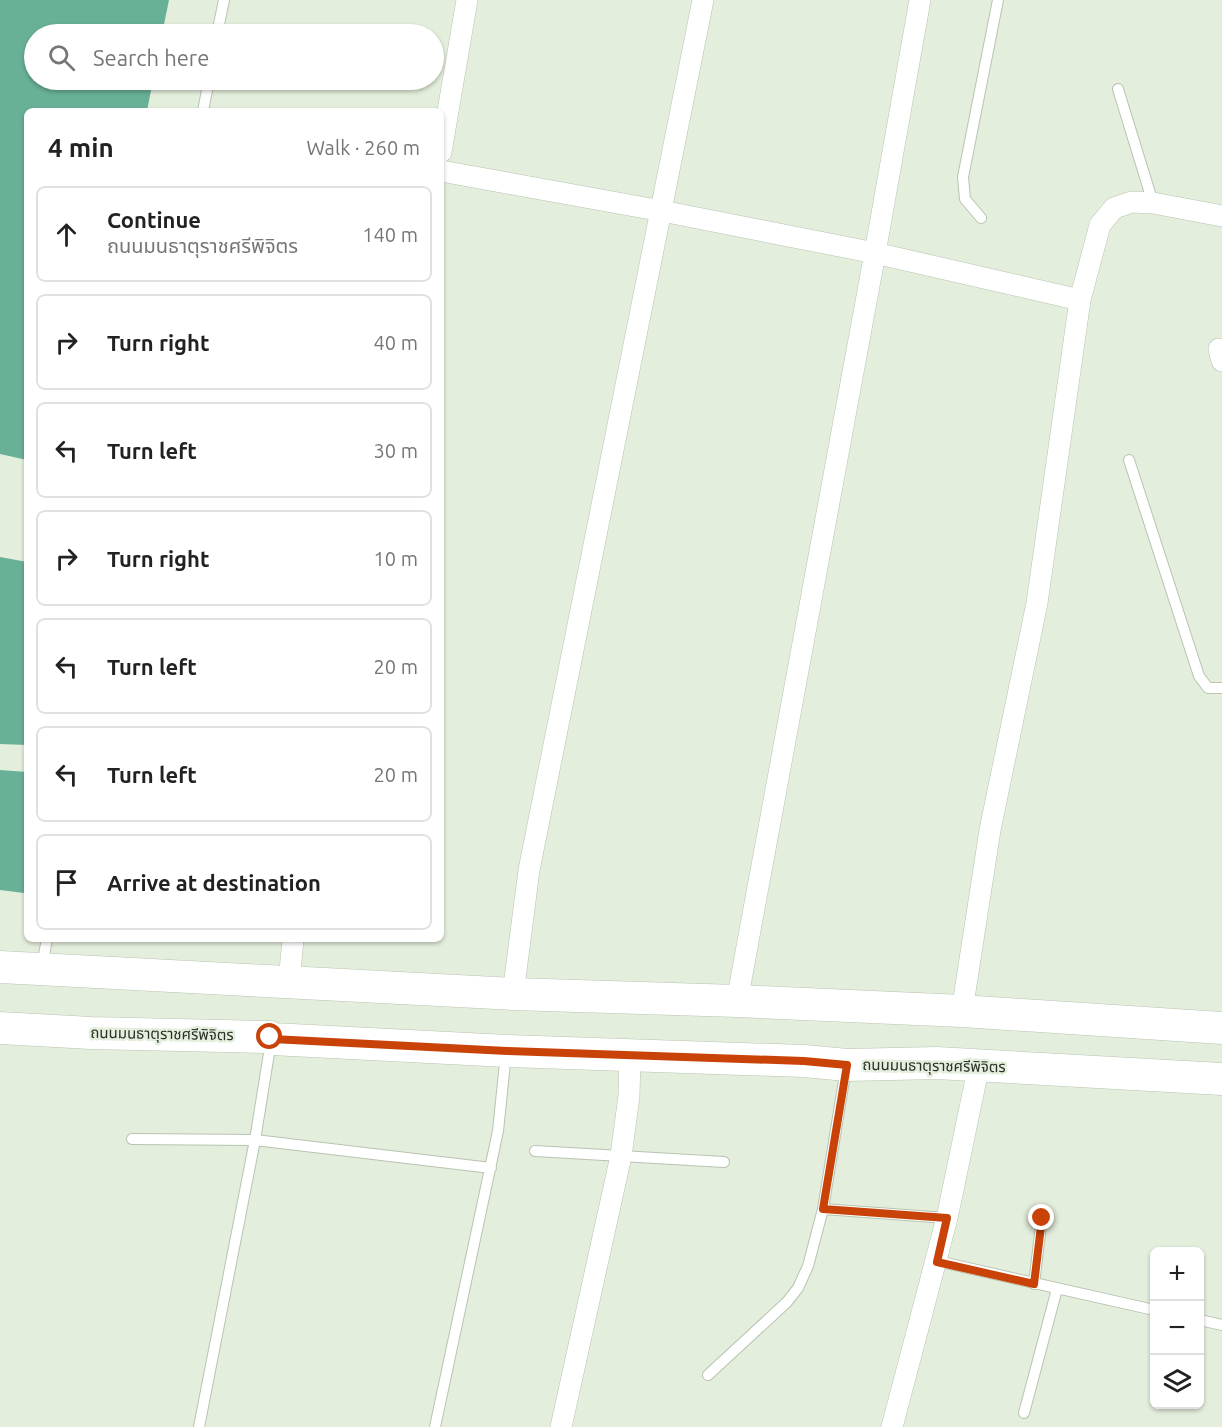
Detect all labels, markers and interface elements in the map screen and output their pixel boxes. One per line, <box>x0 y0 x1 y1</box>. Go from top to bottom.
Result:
search box <box>24 24 444 90</box>
icon: search <box>45 41 78 74</box>
text: Search here <box>93 45 209 70</box>
text: 4 min <box>48 133 114 162</box>
text: Walk · 260 m <box>307 136 420 159</box>
text: Continue <box>107 207 201 232</box>
icon: ahead <box>50 218 83 251</box>
text: 140 m <box>362 223 418 246</box>
text: ถนนมนธาตุราชศรีพิจิตร <box>107 234 298 257</box>
icon: right <box>50 326 83 359</box>
text: Turn right <box>107 330 209 355</box>
text: 40 m <box>374 331 418 354</box>
icon: left <box>50 434 83 467</box>
text: Turn left <box>107 438 197 463</box>
text: 30 m <box>374 439 418 462</box>
icon: right <box>50 542 83 575</box>
text: Turn right <box>107 546 209 571</box>
text: 10 m <box>374 547 418 570</box>
icon: left <box>50 650 83 683</box>
text: Turn left <box>107 654 197 679</box>
text: 20 m <box>374 655 418 678</box>
icon: left <box>50 758 83 791</box>
text: Turn left <box>107 762 197 787</box>
text: 20 m <box>374 763 418 786</box>
icon: arrive <box>50 866 83 899</box>
text: Arrive at destination <box>107 870 321 895</box>
route start <box>256 1023 282 1049</box>
street label: ถนนมนธาตุราชศรีพิจิตร <box>90 1024 234 1044</box>
street label: ถนนมนธาตุราชศรีพิจิตร <box>862 1056 1006 1076</box>
route end <box>1028 1204 1054 1230</box>
map controls <box>1150 1247 1204 1409</box>
button: + <box>1150 1247 1204 1301</box>
button: − <box>1150 1301 1204 1355</box>
button: layers <box>1150 1355 1204 1409</box>

